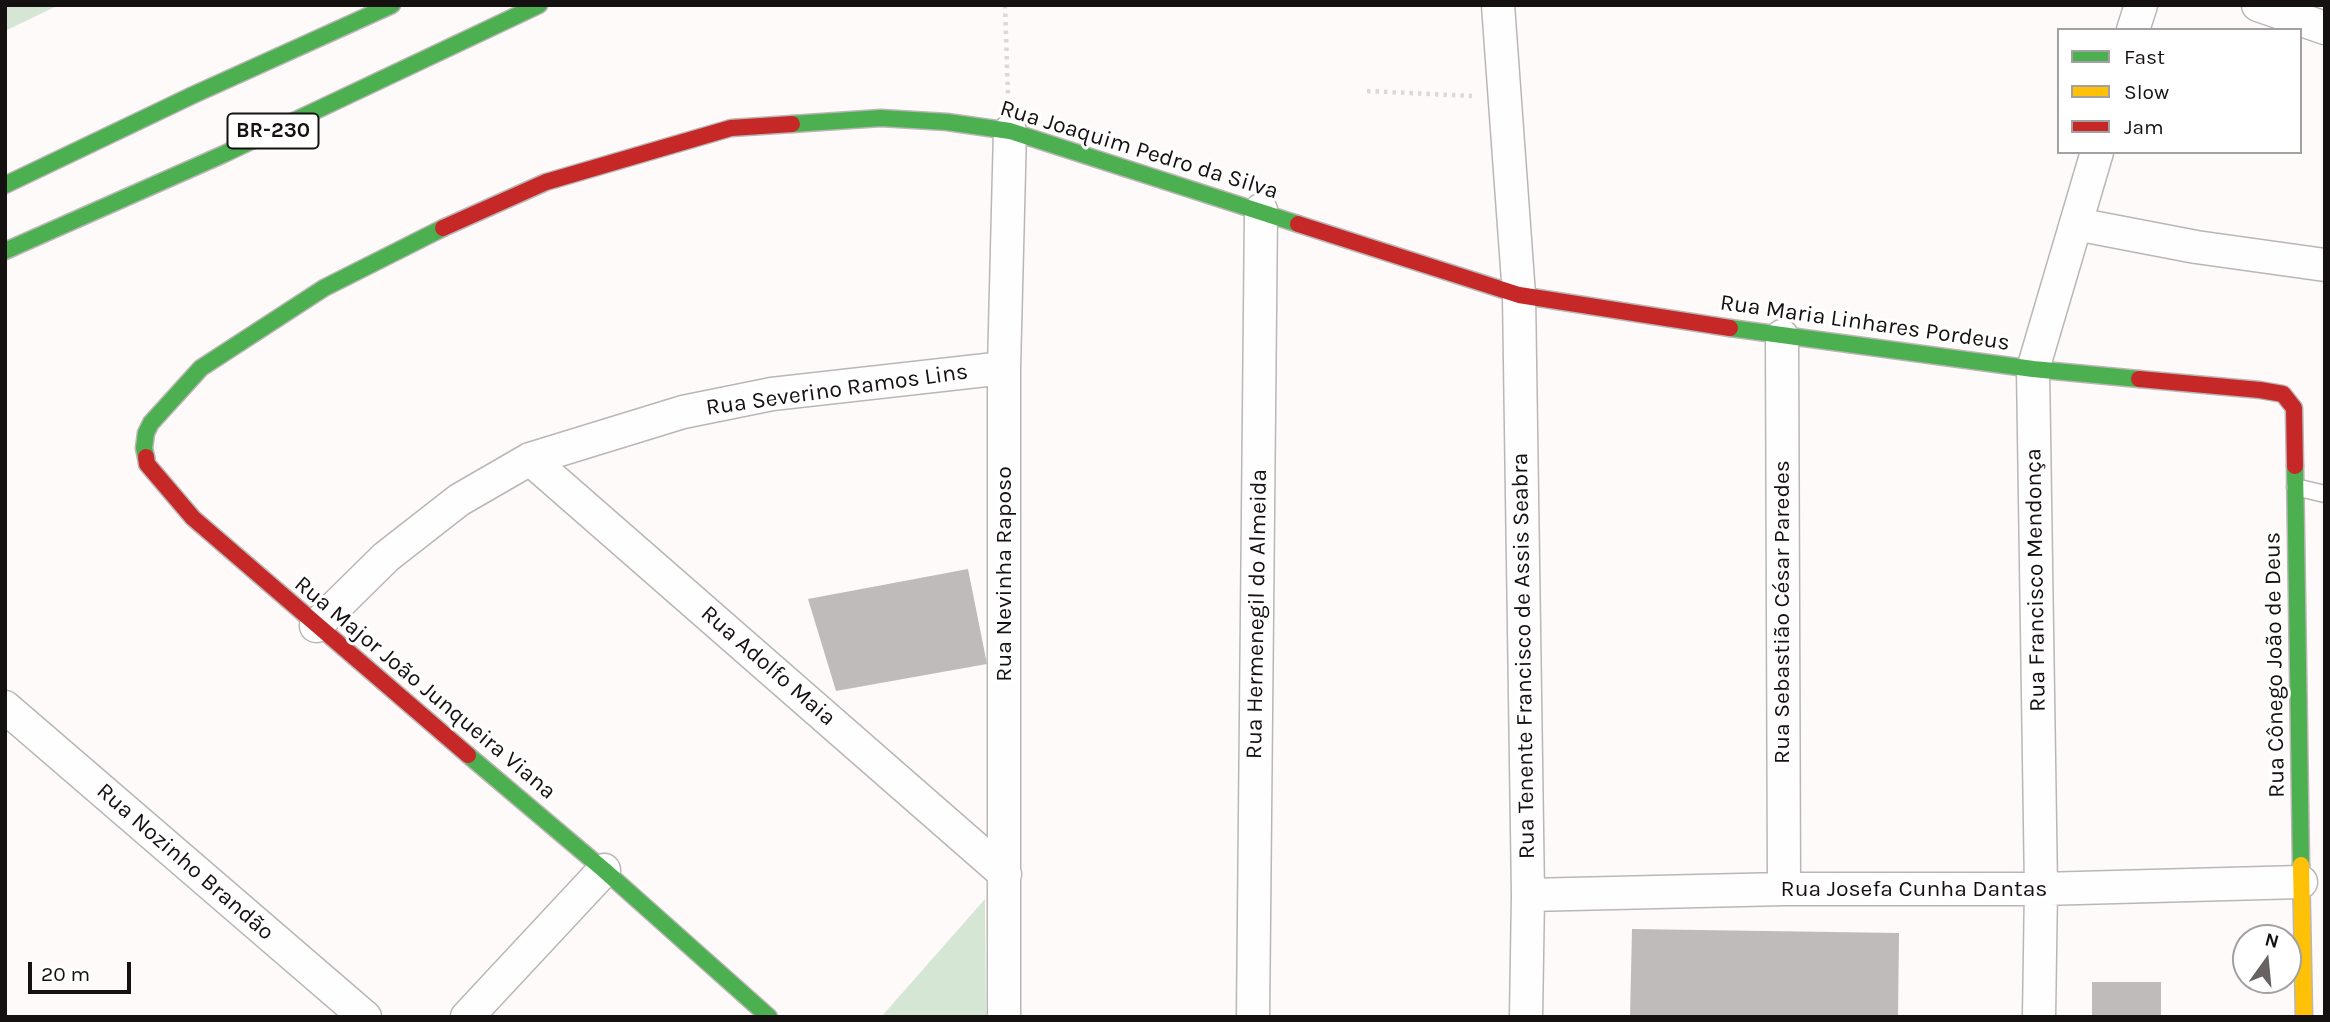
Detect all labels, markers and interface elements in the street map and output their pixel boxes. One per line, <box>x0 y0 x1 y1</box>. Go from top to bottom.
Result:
legend <box>2057 28 2302 154</box>
text: Fast <box>2124 45 2165 69</box>
text: Slow <box>2124 80 2169 104</box>
street label: Rua Joaquim Pedro da Silva <box>997 94 1281 206</box>
road number: BR-230 <box>228 114 318 148</box>
text: Jam <box>2124 115 2164 139</box>
street label: Rua Maria Linhares Pordeus <box>1718 289 2012 357</box>
street label: Rua Severino Ramos Lins <box>704 358 970 422</box>
street label: Rua Francisco Mendonça <box>2020 448 2052 712</box>
street label: Rua Tenente Francisco de Assis Seabra <box>1507 453 1541 859</box>
street label: Rua Sebastião César Paredes <box>1768 460 1796 764</box>
street label: Rua Nevinha Raposo <box>990 466 1018 682</box>
street label: Rua Hermenegil do Almeida <box>1241 469 1273 759</box>
street label: Rua Cônego João de Deus <box>2259 532 2291 798</box>
street label: Rua Major João Junqueira Viana <box>289 570 561 806</box>
street label: Rua Adolfo Maia <box>695 600 841 732</box>
street label: Rua Nozinho Brandão <box>91 777 279 947</box>
street label: Rua Josefa Cunha Dantas <box>1781 875 2047 903</box>
north arrow <box>2232 924 2302 994</box>
text: N <box>2262 928 2281 953</box>
scale bar <box>32 948 135 992</box>
text: 20 m <box>41 962 90 986</box>

